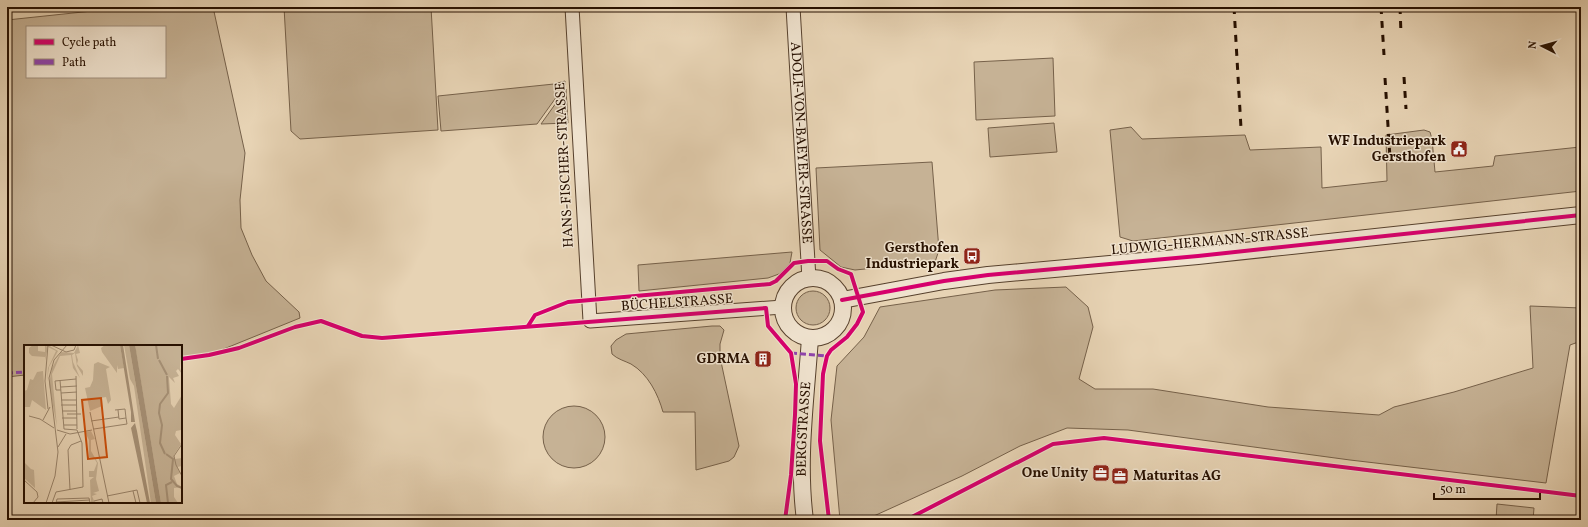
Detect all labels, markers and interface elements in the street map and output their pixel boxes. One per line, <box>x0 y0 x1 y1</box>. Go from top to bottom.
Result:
legend <box>26 26 166 78</box>
north arrow <box>1522 26 1562 66</box>
text: Cycle path <box>62 35 117 51</box>
text: N <box>1526 40 1541 50</box>
street label: ADOLF-VON-BAEYER-STRASSE <box>786 41 816 244</box>
text: Path <box>62 55 86 71</box>
street label: HANS-FISCHER-STRASSE <box>551 82 579 248</box>
place label: WF Industriepark Gersthofen <box>1328 132 1447 167</box>
public building icon: WF Industriepark Gersthofen <box>1449 139 1469 159</box>
street label: LUDWIG-HERMANN-STRASSE <box>1110 224 1310 260</box>
place label: Gersthofen Industriepark <box>866 239 960 274</box>
bus stop icon: Gersthofen Industriepark <box>962 246 982 266</box>
street label: BÜCHELSTRASSE <box>620 290 734 316</box>
inset map <box>24 345 182 503</box>
building icon: GDRMA <box>753 349 773 369</box>
place label: GDRMA <box>696 350 750 369</box>
street label: BERGSTRASSE <box>792 381 816 477</box>
office icon: One Unity <box>1091 463 1111 483</box>
place label: One Unity <box>1022 464 1088 483</box>
office icon: Maturitas AG <box>1110 466 1130 486</box>
place label: Maturitas AG <box>1133 467 1221 486</box>
scale bar <box>1434 475 1540 501</box>
text: 50 m <box>1440 482 1466 498</box>

